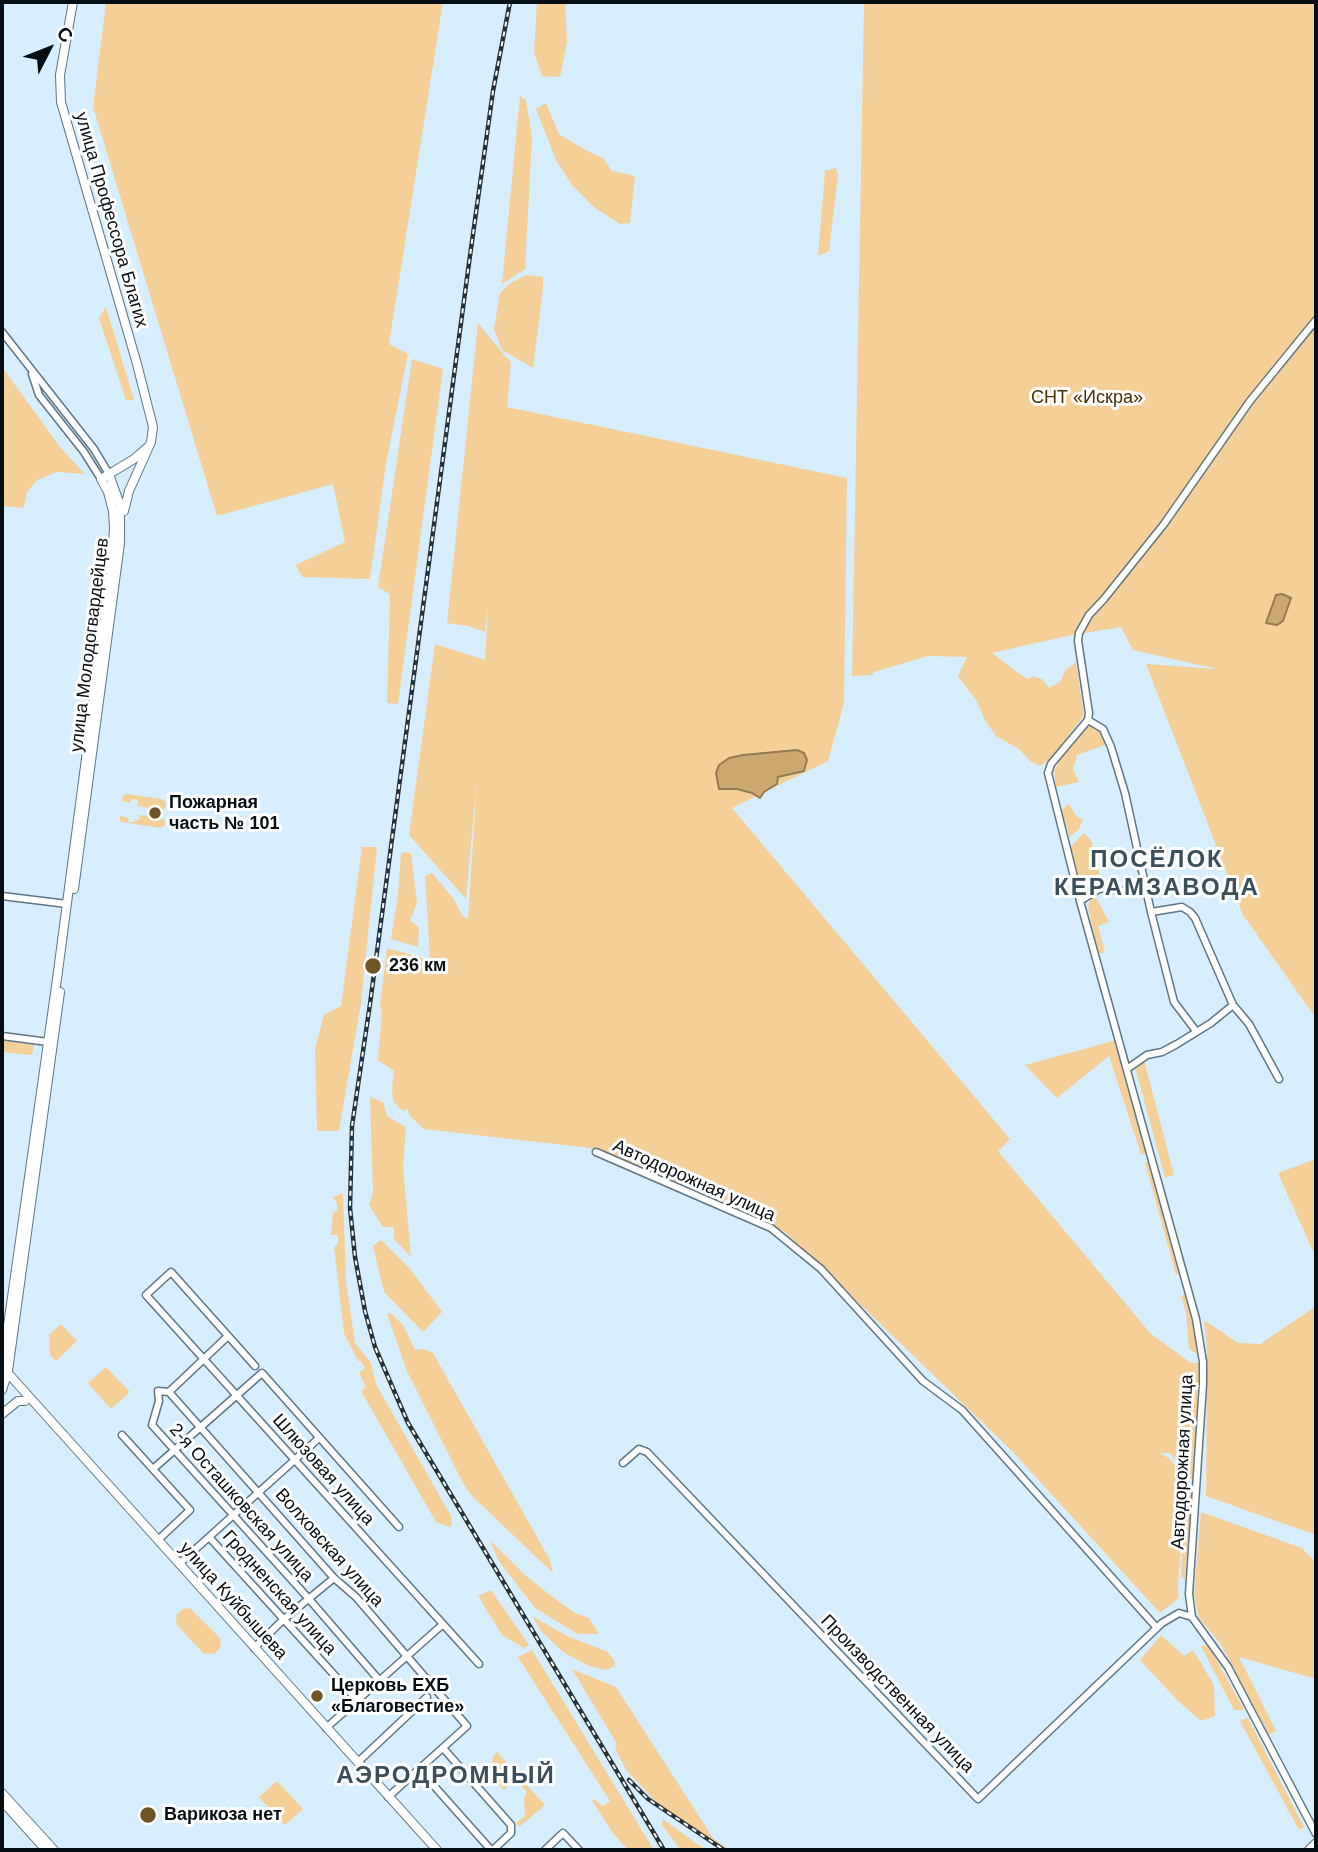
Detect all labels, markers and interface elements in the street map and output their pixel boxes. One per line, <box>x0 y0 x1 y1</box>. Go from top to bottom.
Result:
north arrow <box>14 14 84 84</box>
text: С <box>53 22 77 47</box>
street label: улица Профессора Благих <box>70 110 152 330</box>
park label: СНТ «Искра» <box>1031 387 1143 409</box>
street label: улица Молодогвардейцев <box>66 537 114 753</box>
place label: Пожарная часть № 101 <box>169 792 279 834</box>
marker: Пожарная часть № 101 <box>147 805 163 821</box>
district label: ПОСЁЛОК КЕРАМЗАВОДА <box>1055 846 1259 902</box>
place label: 236 км <box>389 955 446 977</box>
marker: 236 км <box>363 956 383 976</box>
street label: Автодорожная улица <box>609 1135 779 1227</box>
street label: Автодорожная улица <box>1168 1374 1198 1550</box>
street label: Шлюзовая улица <box>267 1410 379 1530</box>
street label: 2-я Осташковская улица <box>164 1420 318 1586</box>
street label: Волховская улица <box>270 1484 388 1612</box>
street label: Гродненская улица <box>217 1526 341 1660</box>
street label: улица Куйбышева <box>174 1538 292 1664</box>
street label: Производственная улица <box>816 1610 978 1778</box>
place label: Церковь ЕХБ «Благовестие» <box>331 1675 464 1718</box>
marker: Церковь ЕХБ «Благовестие» <box>309 1688 325 1704</box>
district label: АЭРОДРОМНЫЙ <box>338 1762 554 1790</box>
place label: Варикоза нет <box>164 1804 282 1826</box>
marker: Варикоза нет <box>138 1805 158 1825</box>

